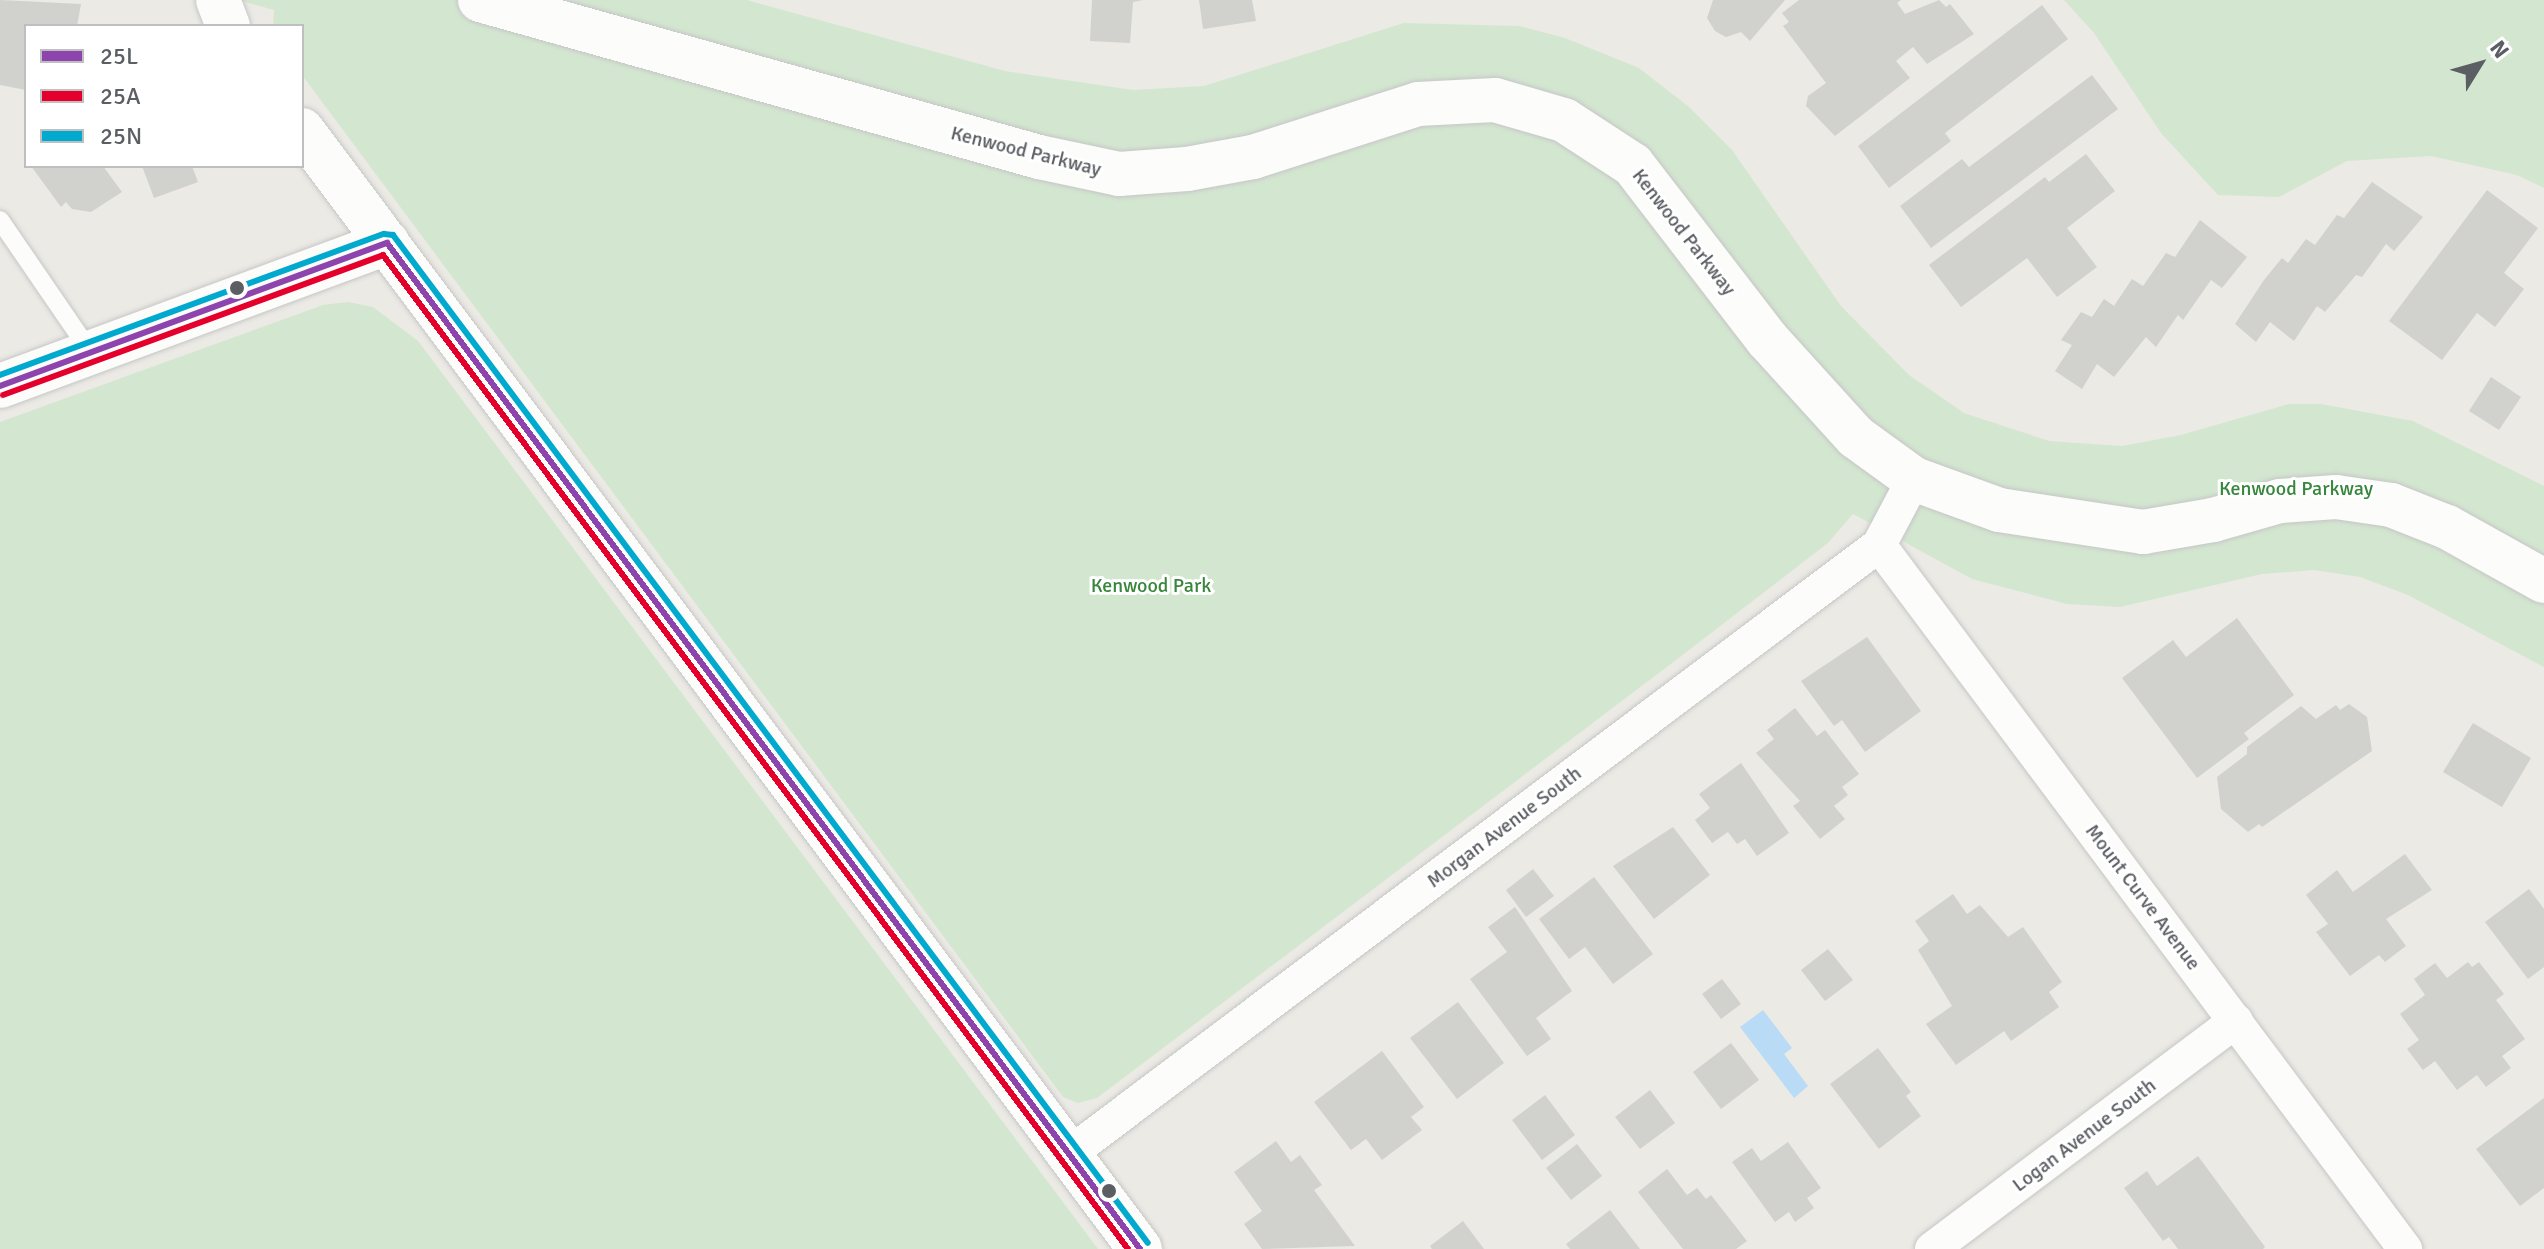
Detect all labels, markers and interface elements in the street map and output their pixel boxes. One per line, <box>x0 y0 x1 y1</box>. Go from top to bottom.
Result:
legend <box>24 24 304 168</box>
north arrow <box>2440 24 2520 104</box>
text: N <box>2484 35 2515 63</box>
text: 25L <box>100 41 138 71</box>
text: 25A <box>100 81 141 111</box>
text: 25N <box>100 121 142 151</box>
street label: Kenwood Parkway <box>948 121 1104 181</box>
street label: Kenwood Parkway <box>1627 164 1741 300</box>
unlabelled marker <box>229 280 245 296</box>
park label: Kenwood Parkway <box>2219 476 2373 500</box>
park label: Kenwood Park <box>1091 573 1211 597</box>
street label: Morgan Avenue South <box>1422 761 1586 893</box>
street label: Mount Curve Avenue <box>2080 819 2206 975</box>
street label: Logan Avenue South <box>2007 1073 2161 1197</box>
unlabelled marker <box>1101 1183 1117 1199</box>

